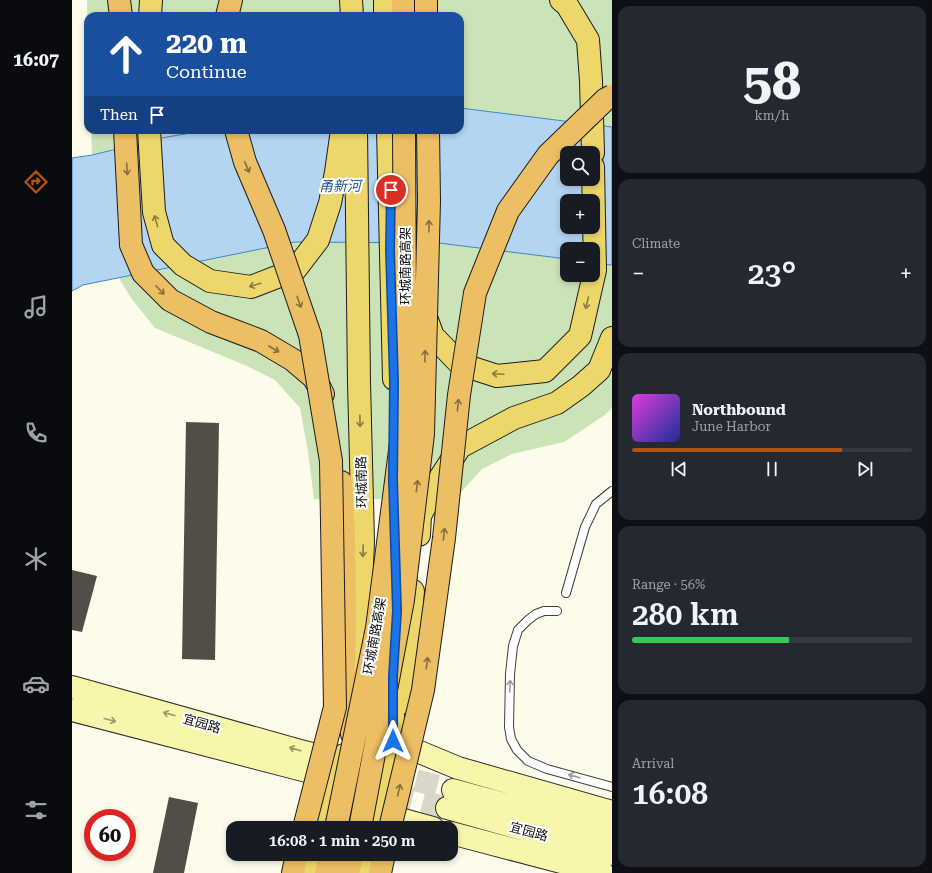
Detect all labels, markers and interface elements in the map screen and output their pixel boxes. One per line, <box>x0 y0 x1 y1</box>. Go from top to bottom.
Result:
text: 220 m <box>166 27 247 60</box>
icon: ahead <box>100 28 152 80</box>
text: 16:07 <box>13 49 59 70</box>
text: 58 <box>743 51 801 112</box>
text: Continue <box>166 61 247 82</box>
icon: arrive <box>146 104 168 126</box>
text: Then <box>100 106 138 124</box>
text: km/h <box>755 108 789 123</box>
map controls <box>560 146 600 282</box>
button: search <box>560 146 600 186</box>
one-way arrow <box>244 161 252 173</box>
one-way arrow <box>124 162 131 175</box>
icon: directions <box>22 168 50 196</box>
pin <box>374 173 408 207</box>
water label: 甬新河 <box>319 178 364 194</box>
icon: arrive <box>380 179 402 201</box>
button: + <box>560 194 600 234</box>
one-way arrow <box>152 215 159 228</box>
one-way arrow <box>425 220 432 233</box>
street label: 环城南路高架 <box>398 227 413 305</box>
text: Climate <box>632 236 680 251</box>
button: − <box>560 242 600 282</box>
text: 23° <box>748 256 796 291</box>
text: − <box>632 261 644 286</box>
text: + <box>900 261 912 286</box>
one-way arrow <box>248 282 261 289</box>
one-way arrow <box>155 285 165 295</box>
icon: music <box>22 293 50 321</box>
one-way arrow <box>295 295 303 307</box>
one-way arrow <box>583 296 591 309</box>
one-way arrow <box>268 346 280 354</box>
one-way arrow <box>421 350 429 363</box>
one-way arrow <box>492 371 505 378</box>
one-way arrow <box>454 399 461 412</box>
text: Northbound <box>692 401 786 419</box>
one-way arrow <box>356 414 364 427</box>
icon: phone <box>22 419 50 447</box>
text: June Harbor <box>692 419 771 434</box>
street label: 环城南路 <box>354 456 369 508</box>
icon: previous <box>668 458 690 480</box>
icon: pause <box>761 458 783 480</box>
icon: next <box>854 458 876 480</box>
one-way arrow <box>413 480 421 493</box>
one-way arrow <box>441 528 448 541</box>
one-way arrow <box>359 544 366 557</box>
icon: climate <box>22 545 50 573</box>
text: Range · 56% <box>632 577 705 592</box>
street label: 环城南路高架 <box>360 596 389 676</box>
text: 280 km <box>632 597 739 632</box>
one-way arrow <box>423 657 431 670</box>
icon: car <box>22 670 50 698</box>
one-way arrow <box>506 680 513 693</box>
one-way arrow <box>163 710 176 717</box>
street label: 宜园路 <box>181 711 223 736</box>
one-way arrow <box>103 716 116 724</box>
position arrow <box>372 720 414 762</box>
one-way arrow <box>288 745 301 752</box>
text: Arrival <box>632 756 674 771</box>
one-way arrow <box>568 772 581 779</box>
text: 16:08 <box>632 776 708 811</box>
one-way arrow <box>396 784 404 797</box>
icon: filters <box>22 796 50 824</box>
speed limit sign: 60 <box>84 809 136 861</box>
street label: 宜园路 <box>508 819 550 844</box>
text: 16:08 · 1 min · 250 m <box>269 832 415 850</box>

